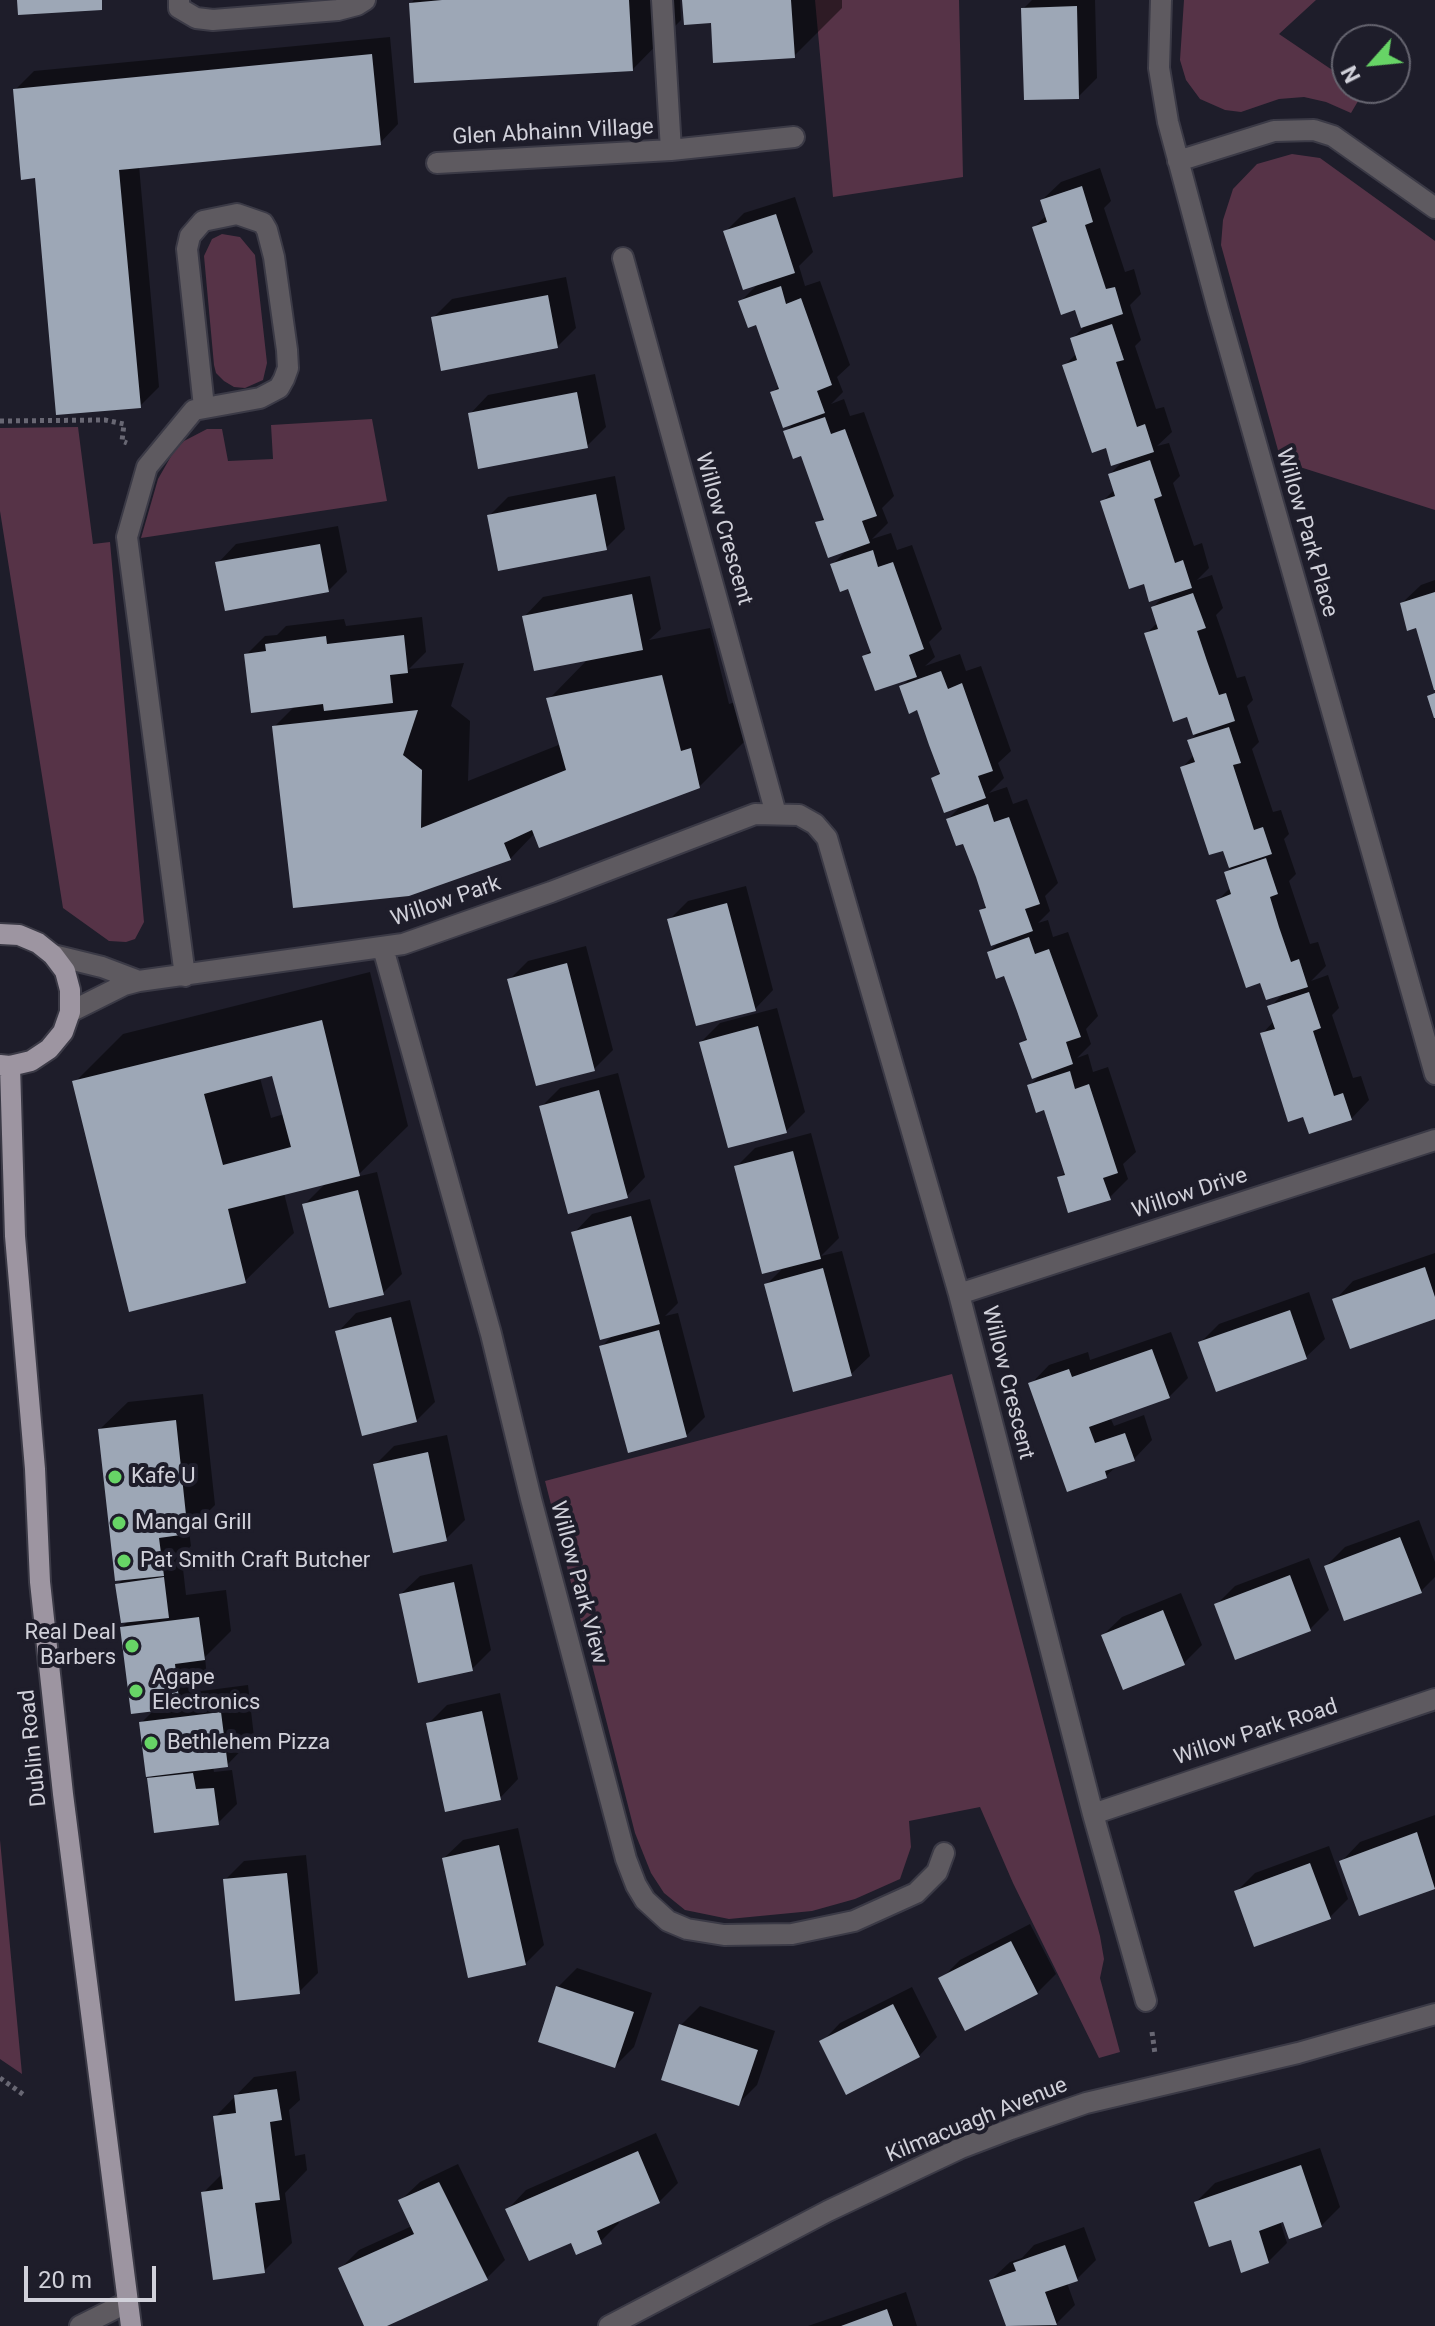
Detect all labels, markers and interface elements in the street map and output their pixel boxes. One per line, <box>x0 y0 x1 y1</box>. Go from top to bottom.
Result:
north arrow <box>1331 24 1411 104</box>
text: N <box>1336 62 1366 87</box>
street label: Glen Abhainn Village <box>452 115 654 151</box>
street label: Willow Park Place <box>1269 446 1343 620</box>
street label: Willow Crescent <box>689 450 757 608</box>
street label: Willow Park <box>388 871 504 933</box>
street label: Willow Drive <box>1129 1163 1251 1225</box>
street label: Willow Crescent <box>975 1304 1039 1462</box>
place label: Kafe U <box>131 1464 196 1490</box>
marker: Kafe U <box>106 1468 124 1486</box>
street label: Willow Park View <box>544 1499 612 1667</box>
place label: Mangal Grill <box>135 1510 252 1536</box>
marker: Mangal Grill <box>110 1514 128 1532</box>
place label: Pat Smith Craft Butcher <box>140 1548 370 1574</box>
marker: Pat Smith Craft Butcher <box>115 1552 133 1570</box>
place label: Real Deal Barbers <box>25 1620 116 1672</box>
marker: Real Deal Barbers <box>123 1637 141 1655</box>
place label: Agape Electronics <box>152 1665 260 1716</box>
marker: Agape Electronics <box>127 1682 145 1700</box>
street label: Dublin Road <box>15 1688 53 1808</box>
street label: Willow Park Road <box>1171 1694 1341 1772</box>
place label: Bethlehem Pizza <box>167 1730 330 1756</box>
marker: Bethlehem Pizza <box>142 1734 160 1752</box>
street label: Kilmacuagh Avenue <box>882 2073 1072 2169</box>
scale bar <box>28 2250 160 2300</box>
text: 20 m <box>38 2266 92 2294</box>

